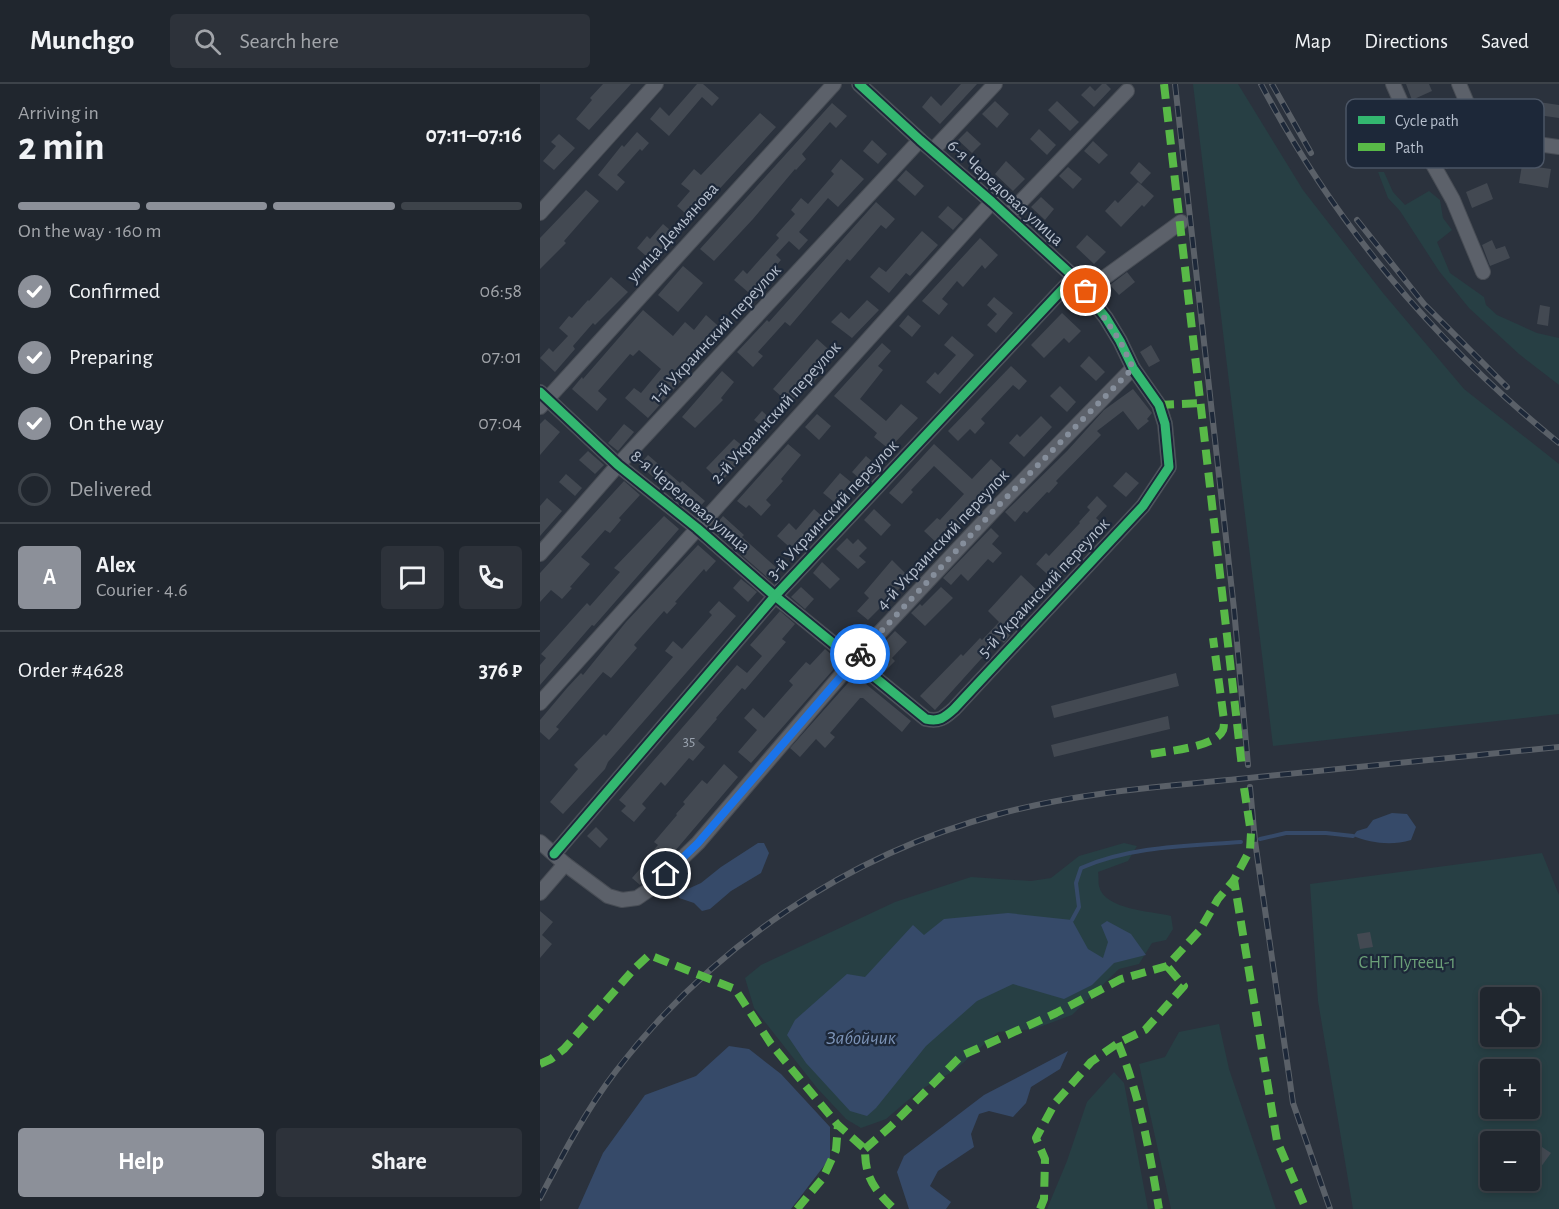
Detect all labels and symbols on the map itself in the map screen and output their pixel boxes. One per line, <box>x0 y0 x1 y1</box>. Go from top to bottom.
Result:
legend <box>1346 99 1544 168</box>
text: Cycle path <box>1395 113 1459 130</box>
street label: 6-я Чередовая улица <box>944 136 1066 250</box>
text: Path <box>1395 140 1424 156</box>
street label: улица Демьянова <box>623 180 722 287</box>
street label: 1-й Украинский переулок <box>647 260 785 407</box>
pin <box>1060 265 1111 316</box>
street label: 2-й Украинский переулок <box>707 338 845 488</box>
street label: 3-й Украинский переулок <box>764 436 903 583</box>
street label: 8-я Чередовая улица <box>627 447 753 557</box>
street label: 4-й Украинский переулок <box>873 466 1013 614</box>
street label: 5-й Украинский переулок <box>975 514 1114 661</box>
courier <box>830 624 890 684</box>
house number: 35 <box>683 734 695 749</box>
pin <box>640 848 691 899</box>
park label: СНТ Путеец-1 <box>1358 954 1456 972</box>
water label: Забойчик <box>826 1028 897 1048</box>

